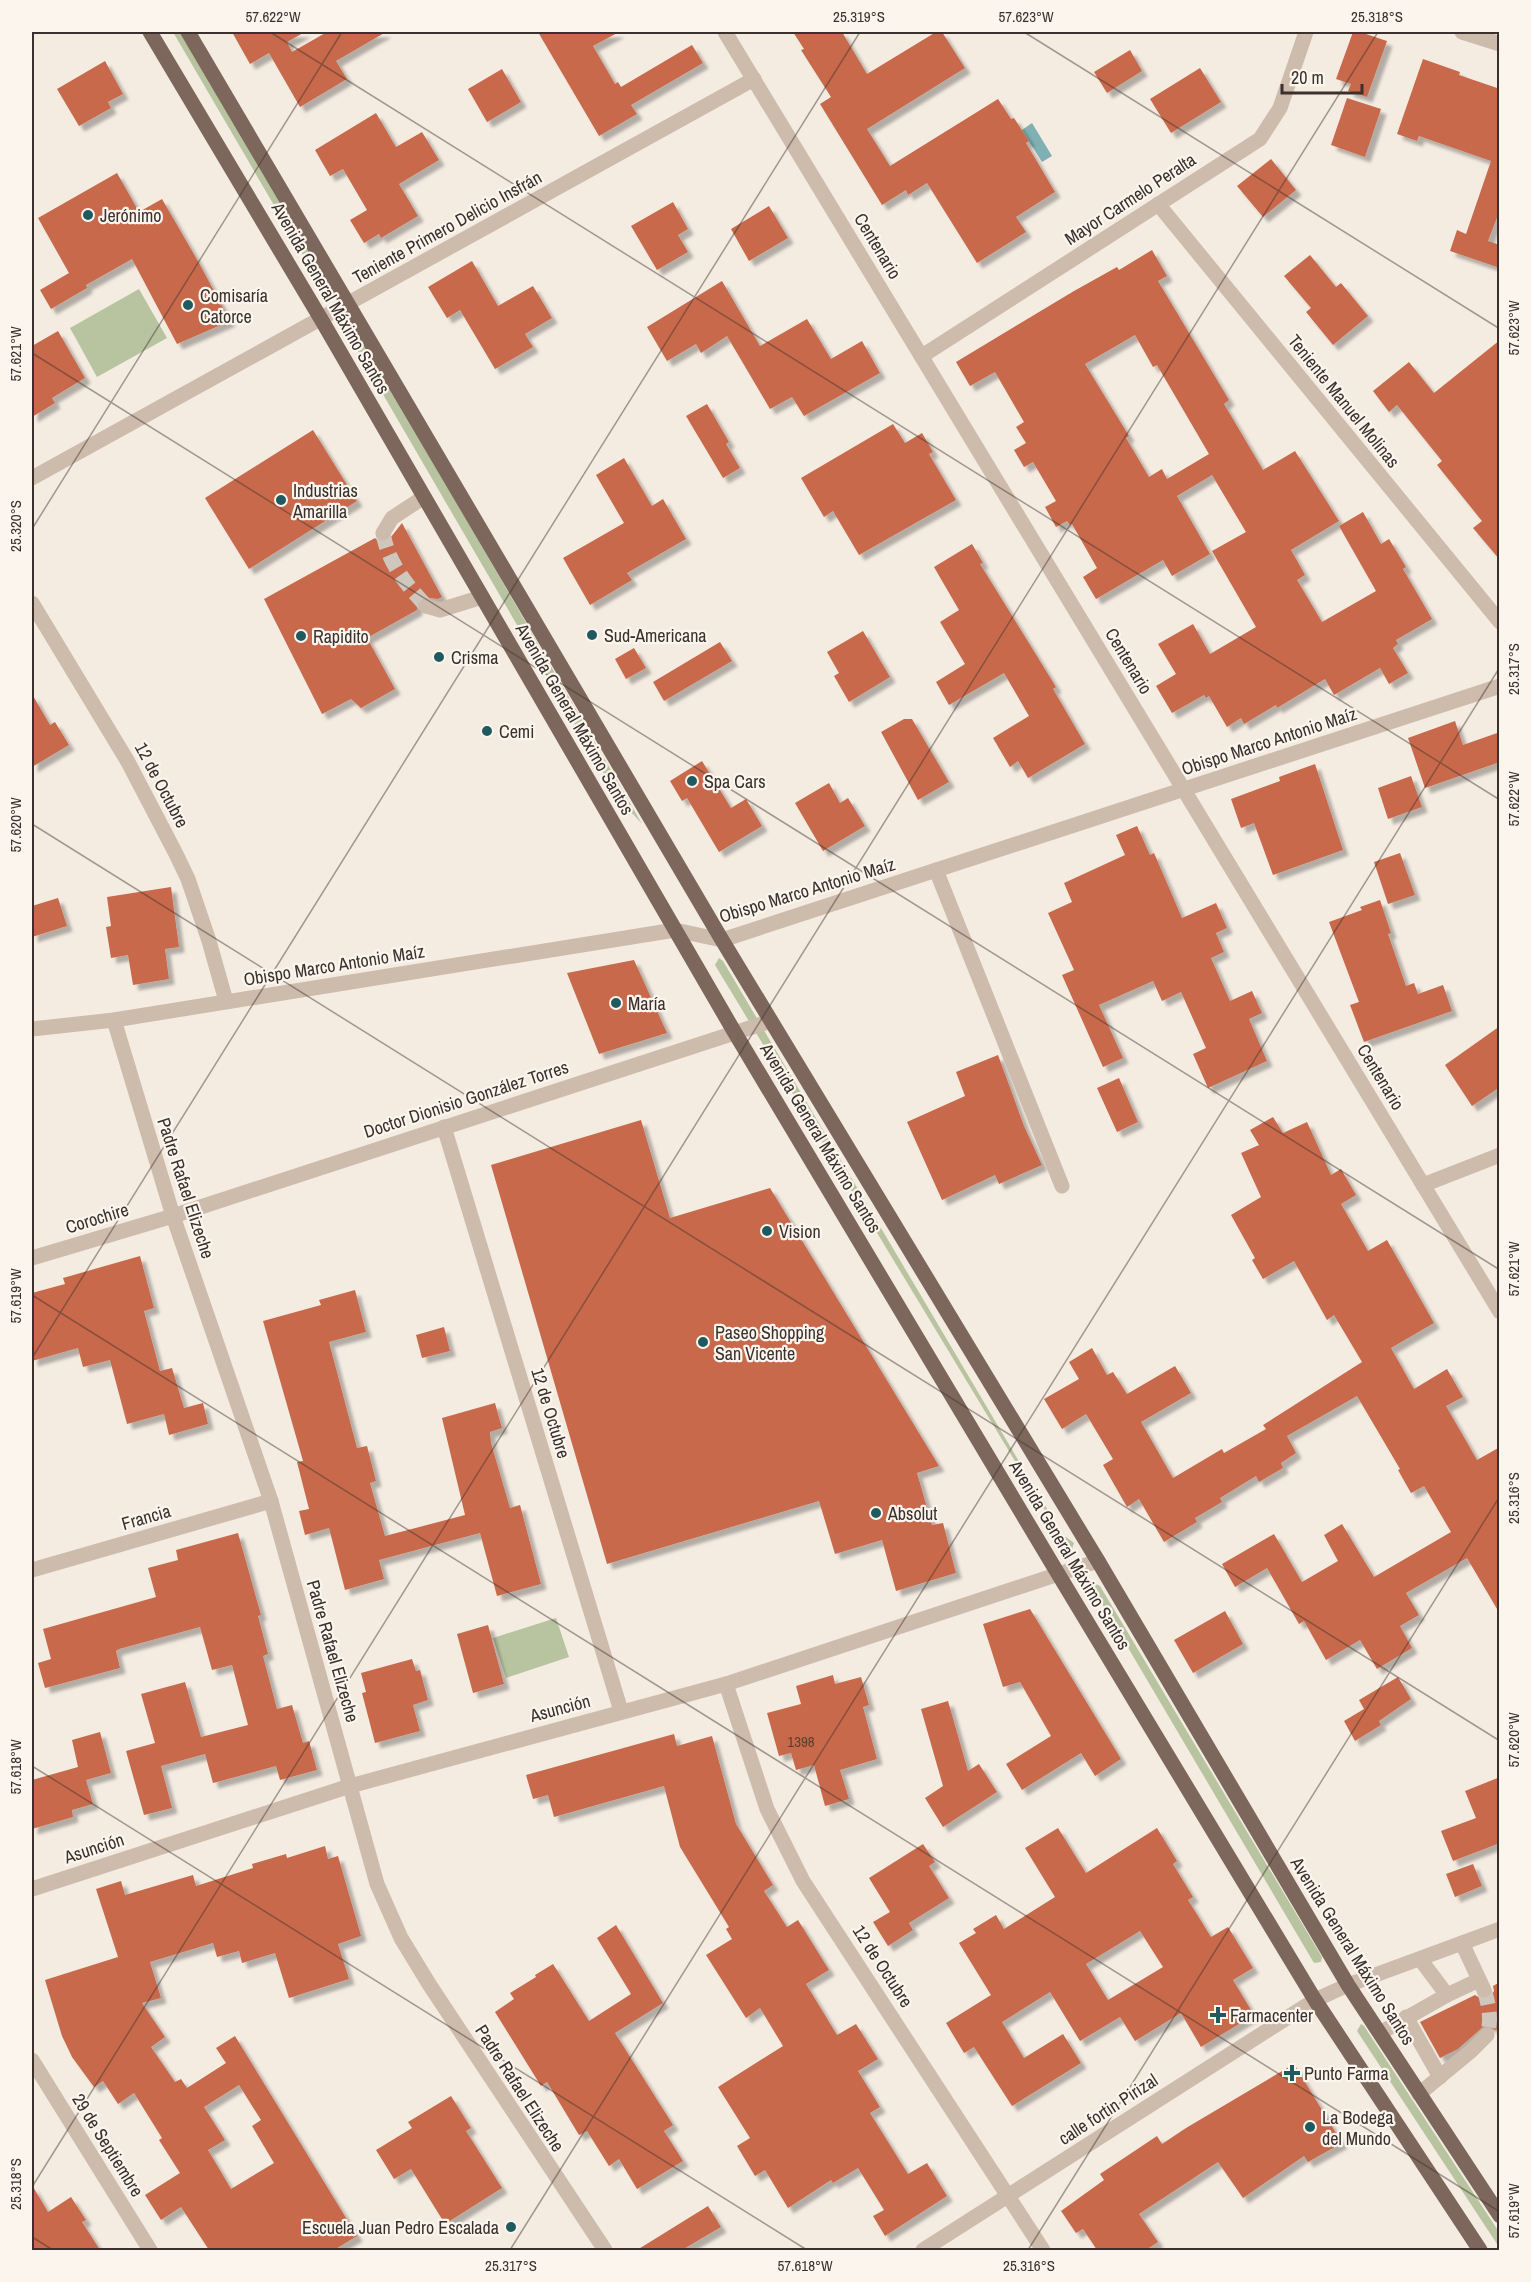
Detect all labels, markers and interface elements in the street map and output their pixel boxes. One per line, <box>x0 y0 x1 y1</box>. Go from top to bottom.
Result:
text: 57.622°W <box>245 6 301 27</box>
text: 25.319°S <box>833 6 885 27</box>
text: 57.623°W <box>998 6 1054 27</box>
text: 25.318°S <box>1351 6 1403 27</box>
scale bar <box>1282 57 1362 95</box>
text: 20 m <box>1291 65 1324 90</box>
street label: Mayor Carmelo Peralta <box>1060 147 1200 251</box>
street label: Teniente Primero Delicio Insfrán <box>348 165 546 289</box>
street label: Avenida General Máximo Santos <box>265 197 396 398</box>
place label: Jerónimo <box>100 203 162 228</box>
marker: Jerónimo <box>81 208 95 222</box>
street label: Centenario <box>848 208 908 284</box>
place label: Comisaría Catorce <box>200 283 268 329</box>
marker: Comisaría Catorce <box>181 298 195 312</box>
text: 57.623°W <box>1503 300 1524 356</box>
text: 57.621°W <box>5 326 26 382</box>
street label: Teniente Manuel Molinas <box>1282 329 1406 473</box>
place label: Industrias Amarilla <box>292 478 358 524</box>
marker: Industrias Amarilla <box>274 493 288 507</box>
text: 25.320°S <box>5 500 26 552</box>
street label: Avenida General Máximo Santos <box>509 618 640 819</box>
place label: Sud-Americana <box>604 623 707 648</box>
street label: Centenario <box>1099 623 1159 699</box>
place label: Rapidito <box>313 624 369 649</box>
marker: Sud-Americana <box>585 628 599 642</box>
marker: Rapidito <box>294 629 308 643</box>
text: 25.317°S <box>1503 643 1524 695</box>
place label: Crisma <box>451 645 499 670</box>
marker: Crisma <box>432 650 446 664</box>
street label: Obispo Marco Antonio Maíz <box>1178 701 1360 781</box>
place label: Cemi <box>499 719 534 744</box>
marker: Cemi <box>480 724 494 738</box>
street label: 12 de Octubre <box>129 738 195 832</box>
place label: Spa Cars <box>704 769 766 794</box>
text: 57.622°W <box>1503 771 1524 827</box>
marker: Spa Cars <box>685 774 699 788</box>
text: 57.620°W <box>5 797 26 853</box>
street label: Obispo Marco Antonio Maíz <box>716 851 898 929</box>
street label: Obispo Marco Antonio Maíz <box>242 938 426 992</box>
place label: María <box>628 991 666 1016</box>
marker: María <box>609 996 623 1010</box>
street label: Avenida General Máximo Santos <box>754 1038 888 1238</box>
street label: Centenario <box>1351 1039 1411 1115</box>
street label: Doctor Dionisio González Torres <box>360 1054 572 1144</box>
street label: Padre Rafael Elizeche <box>151 1114 221 1262</box>
street label: Corochire <box>62 1197 132 1239</box>
place label: Vision <box>779 1219 821 1244</box>
marker: Vision <box>760 1224 774 1238</box>
text: 57.621°W <box>1503 1241 1524 1297</box>
text: 57.619°W <box>5 1268 26 1324</box>
place label: Paseo Shopping San Vicente <box>715 1320 825 1366</box>
marker: Paseo Shopping San Vicente <box>696 1335 710 1349</box>
street label: 12 de Octubre <box>525 1365 577 1461</box>
street label: Avenida General Máximo Santos <box>1003 1455 1137 1655</box>
text: 25.316°S <box>1503 1472 1524 1524</box>
street label: Francia <box>119 1498 173 1536</box>
place label: Absolut <box>887 1501 937 1526</box>
marker: Absolut <box>869 1506 883 1520</box>
street label: Padre Rafael Elizeche <box>301 1577 365 1725</box>
street label: Asunción <box>526 1688 593 1728</box>
text: 57.620°W <box>1503 1712 1524 1768</box>
house number: 1398 <box>787 1731 815 1752</box>
text: 57.618°W <box>5 1739 26 1795</box>
street label: Asunción <box>60 1827 127 1870</box>
street label: Avenida General Máximo Santos <box>1284 1851 1421 2050</box>
street label: 12 de Octubre <box>847 1920 919 2012</box>
place label: Farmacenter <box>1230 2003 1313 2028</box>
marker: Farmacenter <box>1211 2008 1225 2022</box>
street label: Padre Rafael Elizeche <box>470 2020 570 2156</box>
place label: Punto Farma <box>1304 2061 1389 2086</box>
marker: Punto Farma <box>1285 2066 1299 2080</box>
street label: calle fortin Pirizal <box>1053 2067 1163 2151</box>
street label: 29 de Septiembre <box>66 2089 150 2201</box>
place label: La Bodega del Mundo <box>1322 2105 1393 2151</box>
marker: La Bodega del Mundo <box>1303 2120 1317 2134</box>
text: 25.318°S <box>5 2158 26 2210</box>
text: 57.619°W <box>1503 2183 1524 2239</box>
place label: Escuela Juan Pedro Escalada <box>302 2215 499 2240</box>
marker: Escuela Juan Pedro Escalada <box>504 2220 518 2234</box>
text: 25.317°S <box>485 2255 537 2276</box>
text: 57.618°W <box>777 2255 833 2276</box>
text: 25.316°S <box>1003 2255 1055 2276</box>

